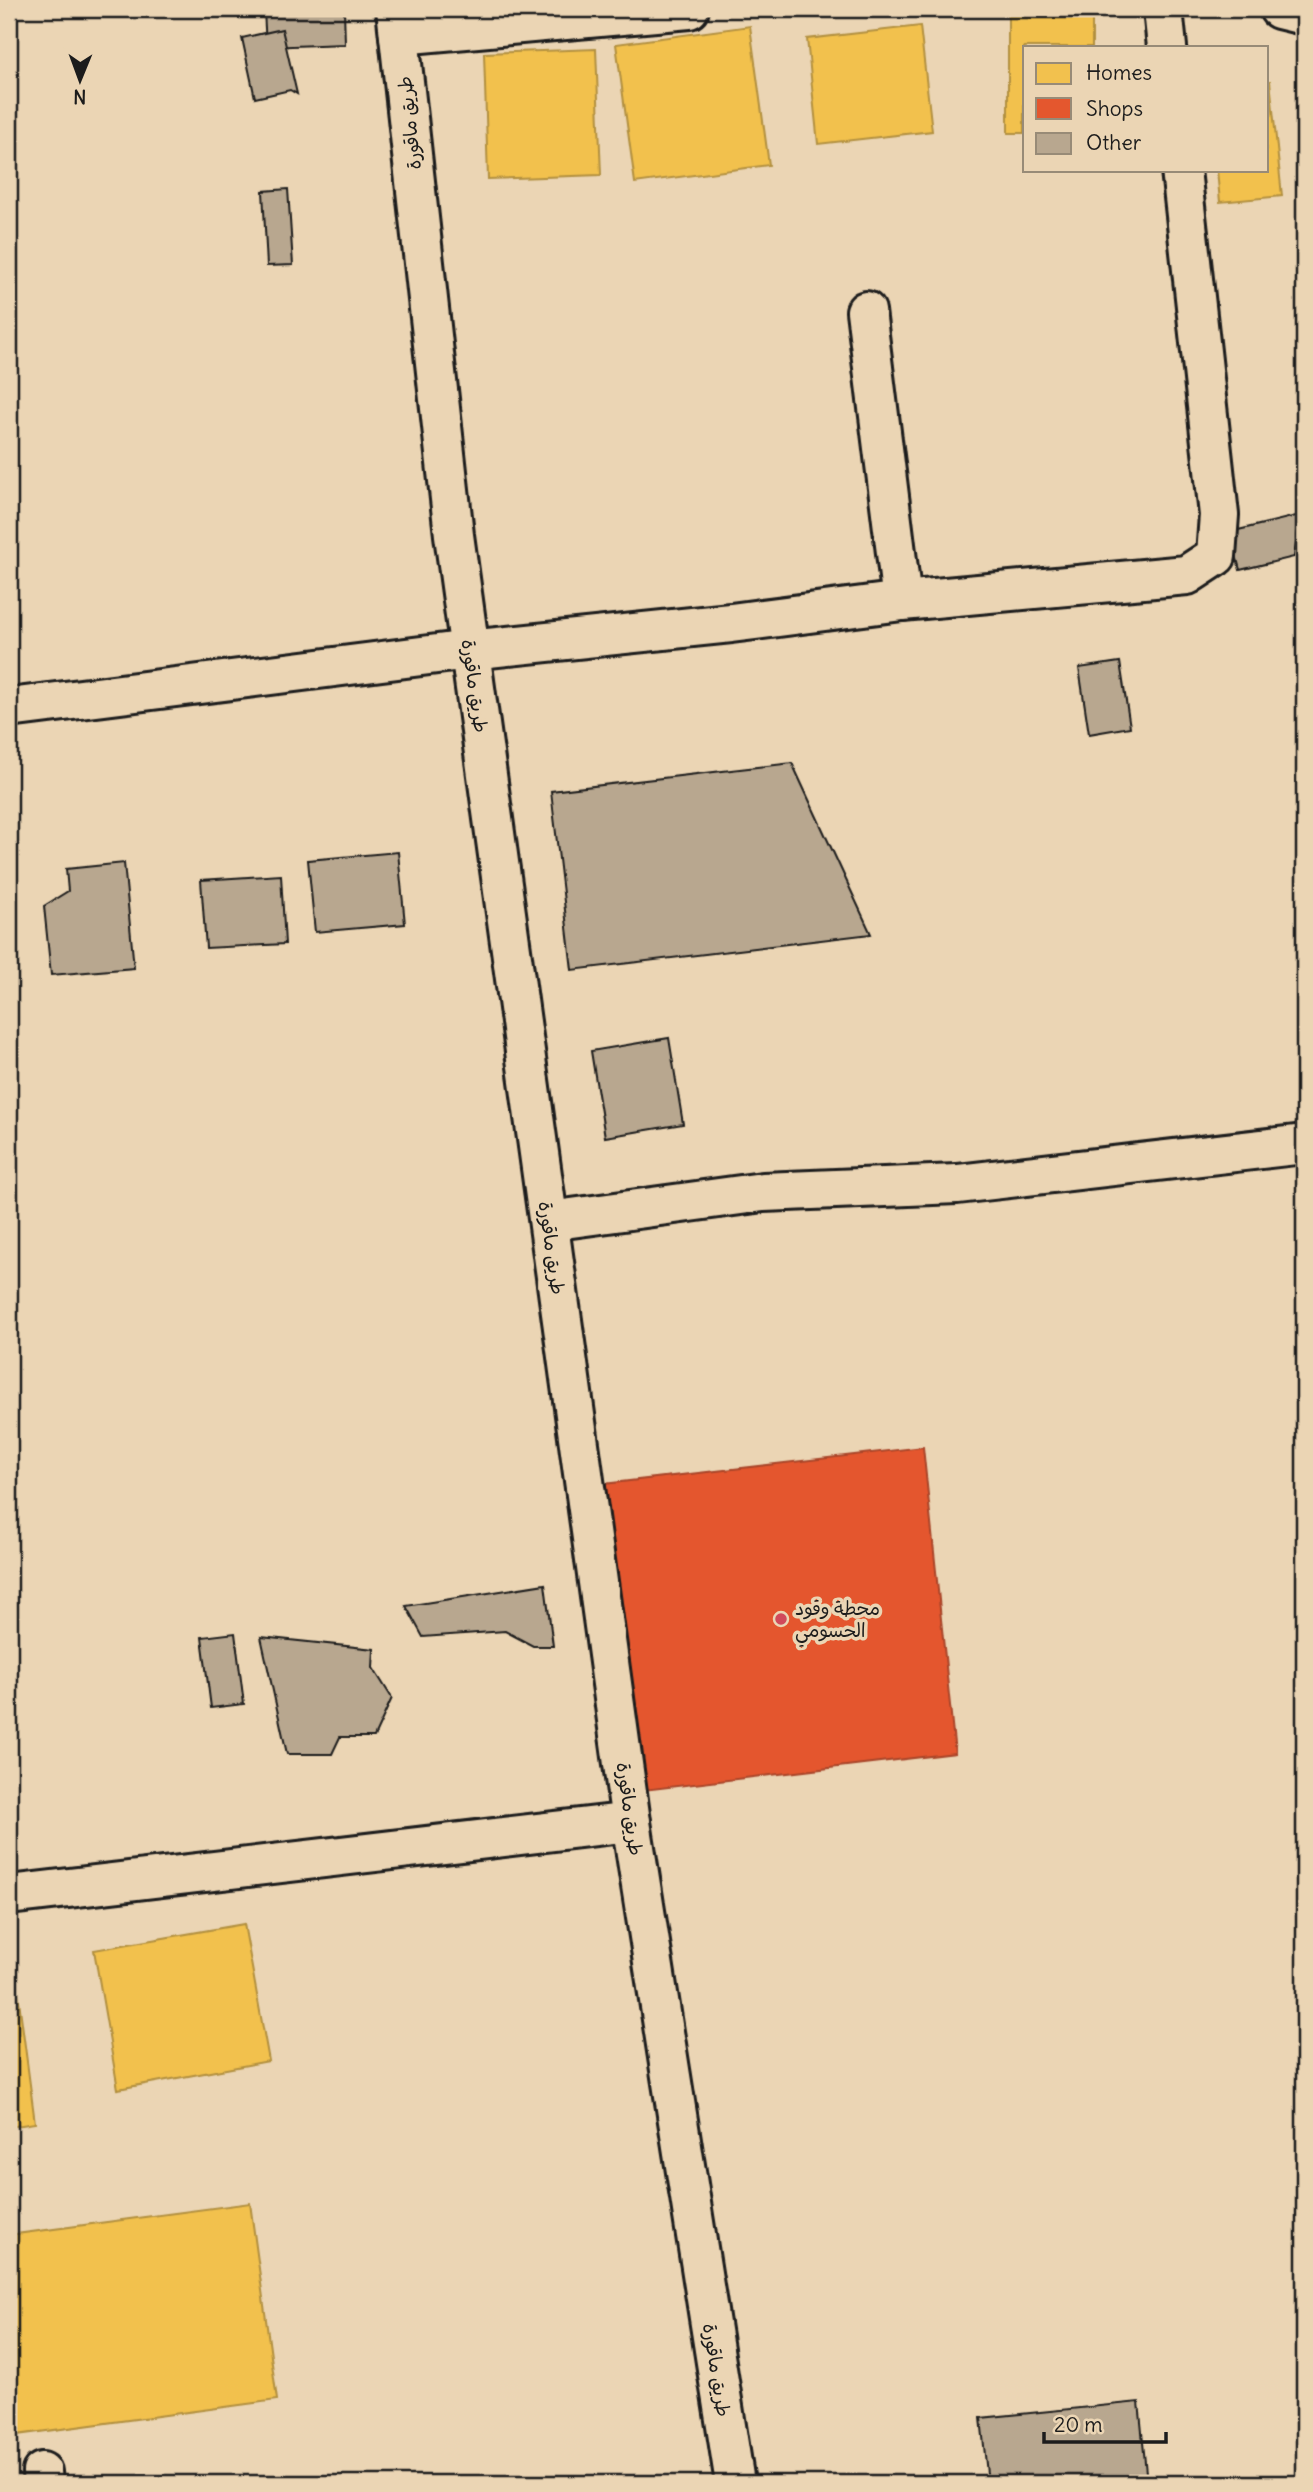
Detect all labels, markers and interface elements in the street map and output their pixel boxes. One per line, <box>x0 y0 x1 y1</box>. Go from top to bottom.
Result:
north arrow <box>46 46 116 116</box>
legend <box>1023 46 1268 172</box>
text: Homes <box>1086 59 1152 86</box>
street label: طريق ماقورة <box>392 75 426 171</box>
text: N <box>73 85 86 109</box>
text: Shops <box>1086 95 1143 122</box>
text: Other <box>1086 129 1142 156</box>
street label: طريق ماقورة <box>457 638 493 734</box>
street label: طريق ماقورة <box>534 1200 570 1296</box>
place label: محطة وقود الحسومي <box>795 1596 880 1647</box>
marker: محطة وقود الحسومي <box>773 1611 789 1627</box>
street label: طريق ماقورة <box>612 1761 648 1857</box>
street label: طريق ماقورة <box>698 2322 736 2418</box>
scale bar <box>1044 2401 1166 2445</box>
text: 20 m <box>1054 2411 1103 2438</box>

